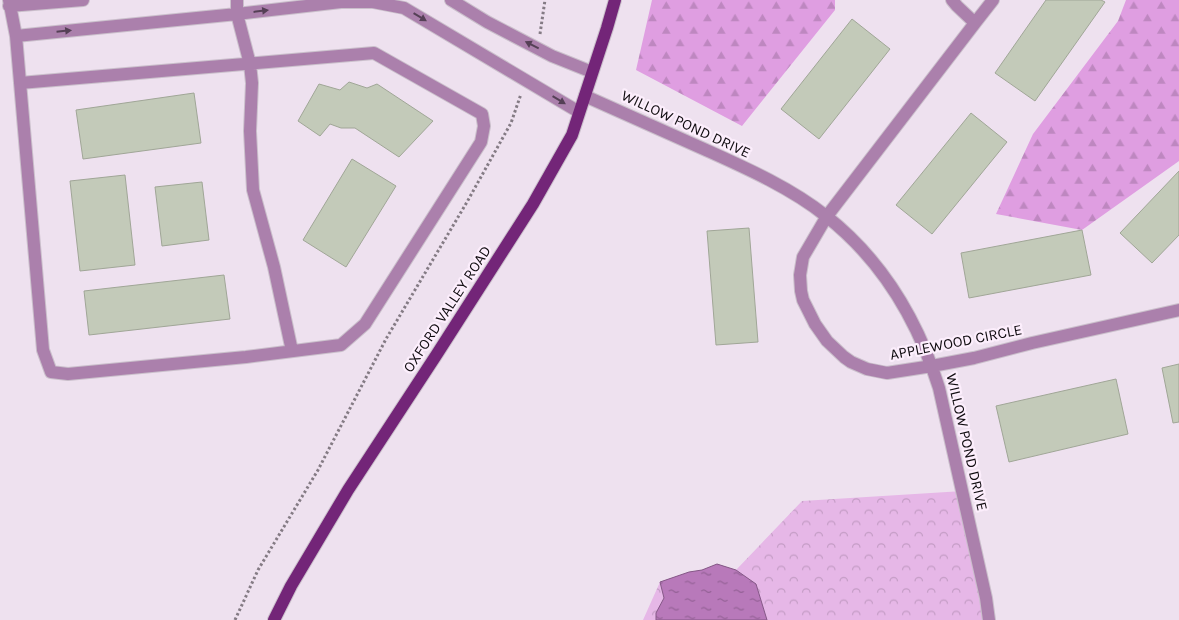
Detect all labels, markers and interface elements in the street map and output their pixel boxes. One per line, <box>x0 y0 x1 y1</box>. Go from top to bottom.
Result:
one-way arrow <box>253 7 269 15</box>
one-way arrow <box>413 13 426 22</box>
one-way arrow <box>56 27 72 35</box>
one-way arrow <box>525 41 539 49</box>
street label: WILLOW POND DRIVE <box>619 86 753 162</box>
one-way arrow <box>553 96 566 105</box>
street label: OXFORD VALLEY ROAD <box>399 242 495 376</box>
street label: APPLEWOOD CIRCLE <box>888 320 1024 364</box>
street label: WILLOW POND DRIVE <box>942 372 992 512</box>

